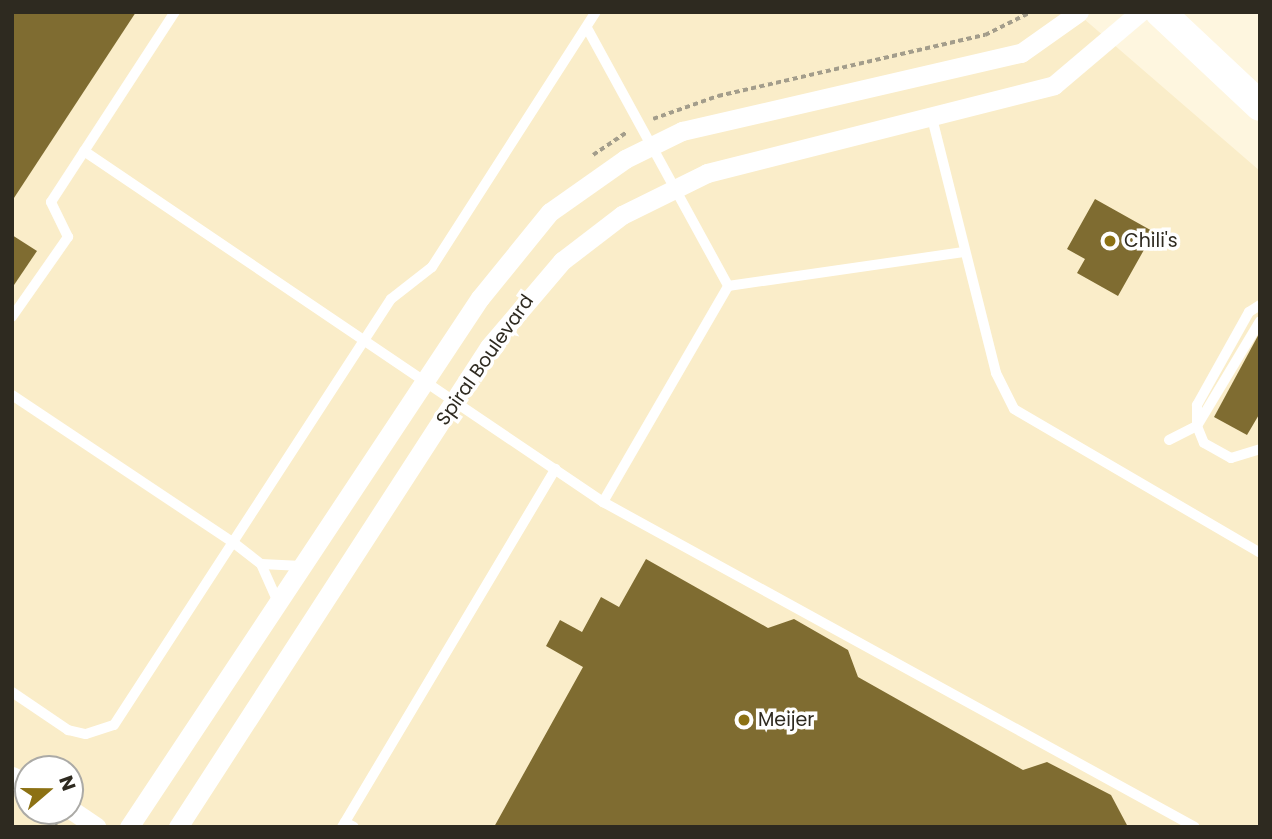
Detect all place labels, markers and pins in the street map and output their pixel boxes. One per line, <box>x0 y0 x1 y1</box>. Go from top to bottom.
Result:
place label: Chili's <box>1124 230 1178 252</box>
marker: Chili's <box>1102 233 1118 249</box>
place label: Meijer <box>758 709 814 731</box>
marker: Meijer <box>736 712 752 728</box>

